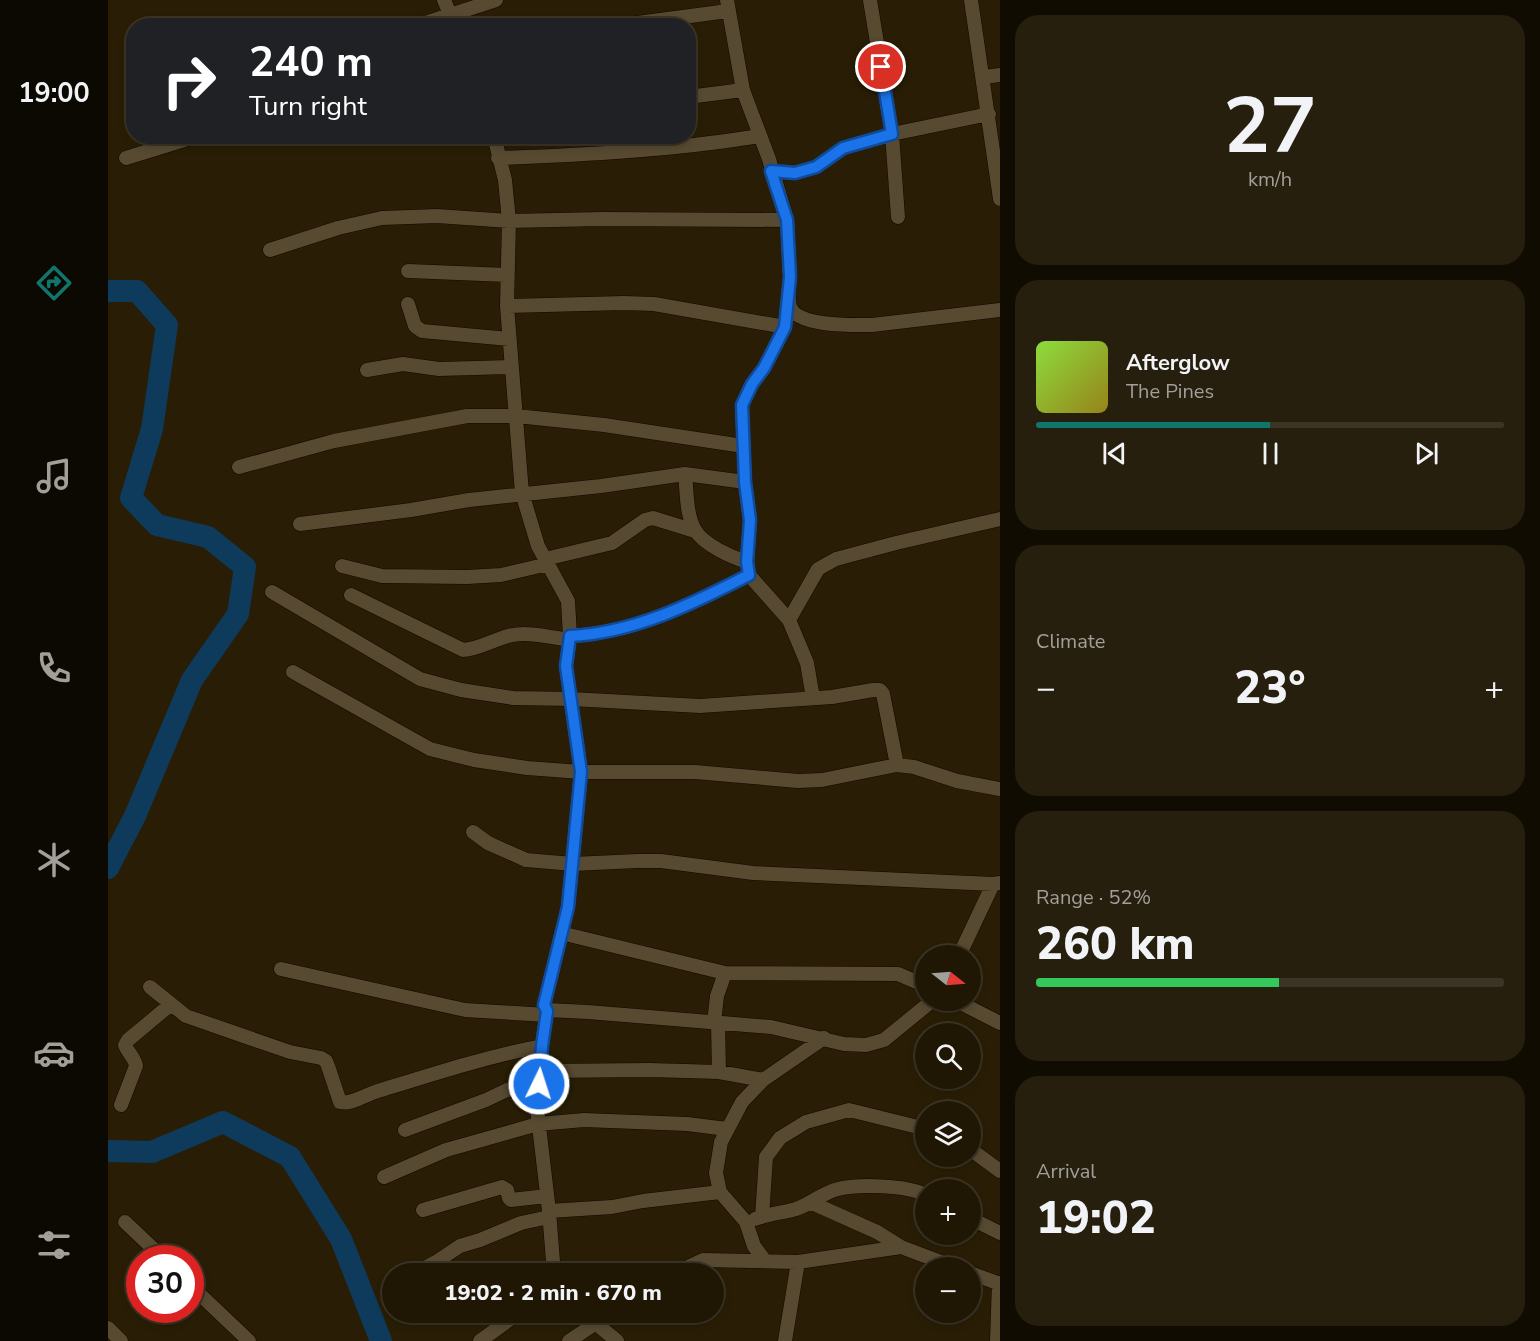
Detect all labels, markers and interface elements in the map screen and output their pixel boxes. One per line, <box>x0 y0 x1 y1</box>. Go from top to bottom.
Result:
text: 240 m <box>249 34 373 91</box>
pin <box>855 41 906 92</box>
icon: right <box>150 42 228 120</box>
icon: arrive <box>864 50 897 83</box>
text: 27 <box>1223 73 1317 180</box>
text: 19:00 <box>18 75 90 112</box>
text: Turn right <box>249 88 367 125</box>
text: km/h <box>1248 166 1292 193</box>
icon: directions <box>33 262 75 304</box>
text: Afterglow <box>1126 348 1230 378</box>
text: The Pines <box>1126 378 1214 405</box>
icon: previous <box>1098 437 1131 470</box>
icon: pause <box>1254 437 1287 470</box>
icon: next <box>1410 437 1443 470</box>
icon: music <box>33 455 75 497</box>
text: Climate <box>1036 628 1105 655</box>
icon: phone <box>33 647 75 689</box>
text: 23° <box>1234 658 1306 719</box>
text: − <box>1036 666 1056 711</box>
text: + <box>1484 666 1504 711</box>
icon: climate <box>33 839 75 881</box>
text: Range · 52% <box>1036 884 1151 911</box>
text: 260 km <box>1036 914 1195 975</box>
north arrow <box>915 945 981 1011</box>
map controls <box>915 945 981 1323</box>
button: search <box>915 1023 981 1089</box>
icon: car <box>33 1032 75 1074</box>
position arrow <box>507 1052 571 1116</box>
button: layers <box>915 1101 981 1167</box>
text: Arrival <box>1036 1158 1096 1185</box>
button: + <box>915 1179 981 1245</box>
text: 19:02 <box>1036 1188 1156 1249</box>
icon: filters <box>33 1224 75 1266</box>
speed limit sign: 30 <box>126 1245 204 1323</box>
button: − <box>915 1257 981 1323</box>
text: 19:02 · 2 min · 670 m <box>444 1278 662 1308</box>

